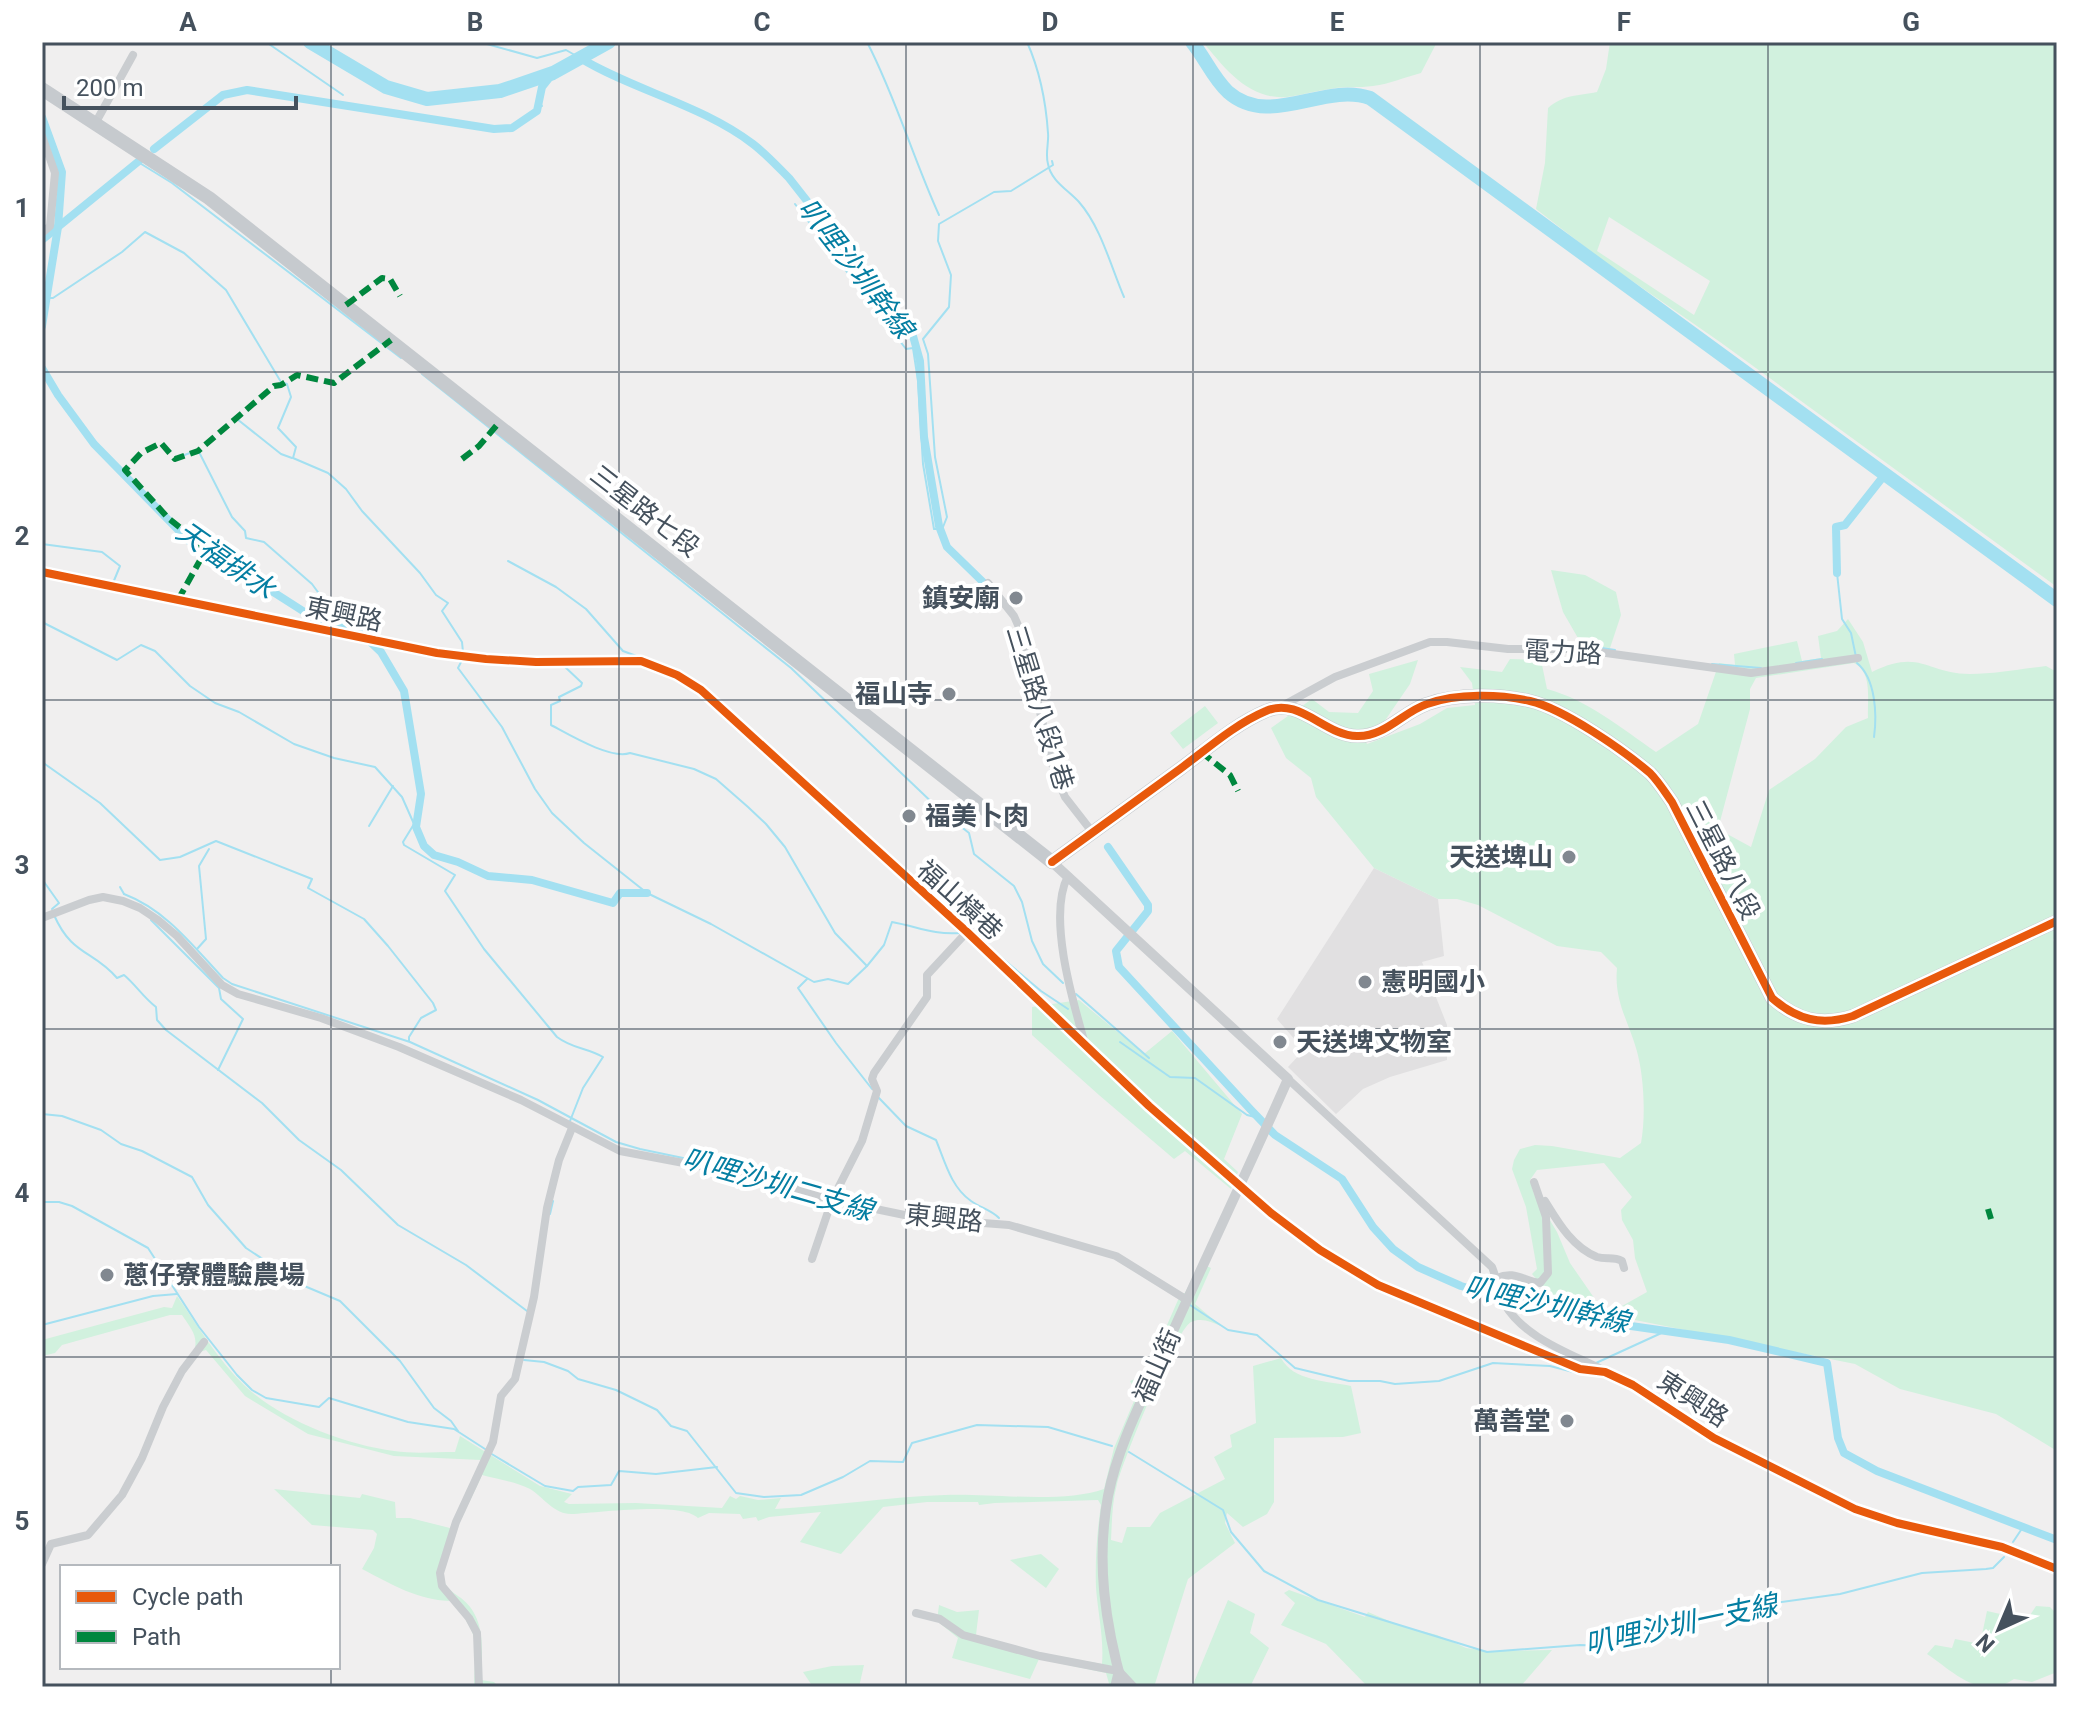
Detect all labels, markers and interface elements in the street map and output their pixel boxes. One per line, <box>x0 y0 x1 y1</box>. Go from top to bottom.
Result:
text: A <box>179 7 197 37</box>
text: B <box>467 7 483 37</box>
text: C <box>753 7 771 37</box>
text: D <box>1042 7 1058 37</box>
text: E <box>1330 7 1345 37</box>
text: F <box>1617 7 1631 37</box>
text: G <box>1902 7 1920 37</box>
scale bar <box>64 60 296 110</box>
text: 200 m <box>76 74 143 102</box>
water label: 叭哩沙圳幹線 <box>791 192 922 347</box>
text: 1 <box>15 193 29 223</box>
street label: 三星路七段 <box>585 459 705 563</box>
water label: 天福排水 <box>170 515 283 607</box>
text: 2 <box>15 521 29 551</box>
place label: 鎮安廟 <box>922 583 1000 613</box>
marker: 鎮安廟 <box>1007 589 1025 607</box>
street label: 東興路 <box>303 591 385 637</box>
street label: 三星路八段1巷 <box>1001 622 1079 794</box>
street label: 電力路 <box>1523 635 1603 669</box>
place label: 福山寺 <box>855 679 933 709</box>
marker: 福山寺 <box>940 685 958 703</box>
street label: 三星路八段 <box>1680 795 1766 925</box>
place label: 福美卜肉 <box>925 801 1029 831</box>
marker: 福美卜肉 <box>900 807 918 825</box>
place label: 天送埤山 <box>1449 842 1553 872</box>
marker: 天送埤山 <box>1560 848 1578 866</box>
text: 3 <box>15 850 29 880</box>
street label: 福山橫巷 <box>911 854 1009 946</box>
place label: 憲明國小 <box>1381 967 1485 997</box>
marker: 憲明國小 <box>1356 973 1374 991</box>
place label: 天送埤文物室 <box>1296 1027 1452 1057</box>
marker: 天送埤文物室 <box>1271 1033 1289 1051</box>
water label: 叭哩沙圳二支線 <box>679 1142 879 1228</box>
text: 4 <box>15 1178 30 1208</box>
street label: 東興路 <box>904 1199 984 1237</box>
place label: 蔥仔寮體驗農場 <box>123 1260 305 1290</box>
marker: 蔥仔寮體驗農場 <box>98 1266 116 1284</box>
water label: 叭哩沙圳幹線 <box>1461 1270 1635 1340</box>
street label: 福山街 <box>1127 1324 1187 1408</box>
street label: 東興路 <box>1652 1365 1734 1433</box>
place label: 萬善堂 <box>1473 1406 1551 1436</box>
marker: 萬善堂 <box>1558 1412 1576 1430</box>
text: 5 <box>15 1506 29 1536</box>
legend <box>60 1565 340 1669</box>
text: Cycle path <box>132 1583 244 1611</box>
water label: 叭哩沙圳一支線 <box>1582 1587 1783 1661</box>
north arrow <box>1959 1589 2039 1669</box>
text: Path <box>132 1623 181 1651</box>
text: N <box>1971 1629 2000 1657</box>

